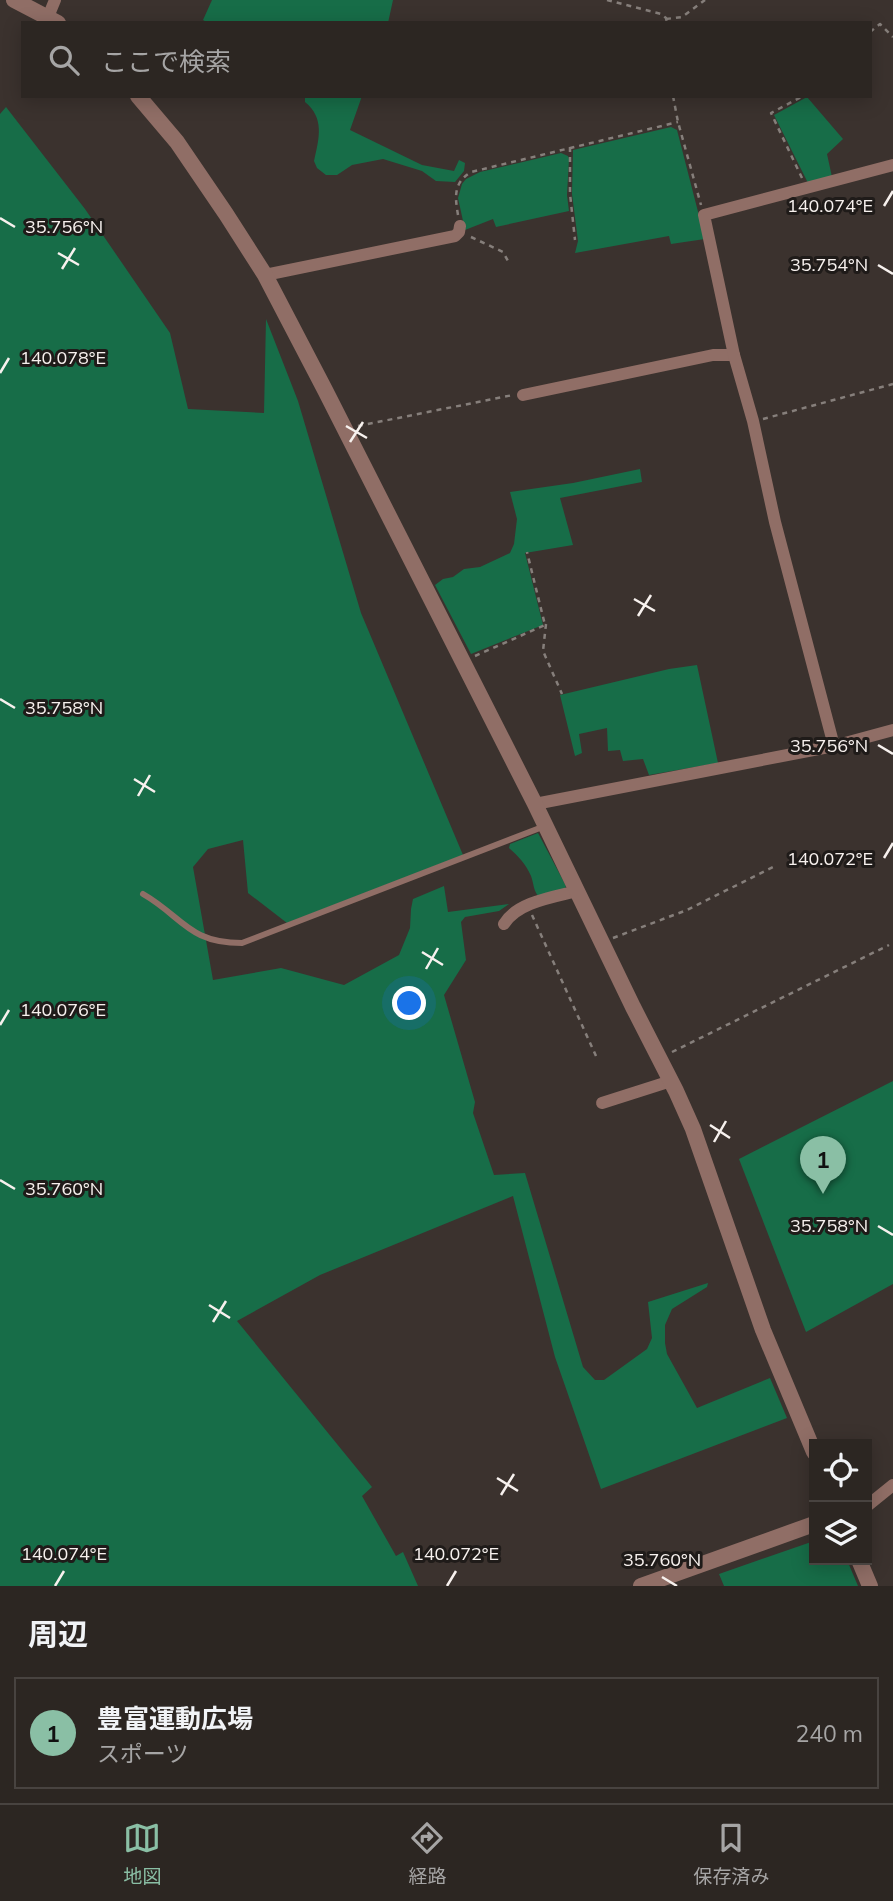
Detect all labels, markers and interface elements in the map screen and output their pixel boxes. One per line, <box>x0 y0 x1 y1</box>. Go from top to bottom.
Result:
search box <box>21 21 872 98</box>
icon: search <box>45 41 83 79</box>
text: ここで検索 <box>101 45 231 78</box>
text: 140.074°E <box>787 194 873 217</box>
text: 35.756°N <box>25 215 103 238</box>
text: 35.754°N <box>790 253 868 276</box>
text: 140.078°E <box>20 346 106 369</box>
text: 35.758°N <box>25 696 103 719</box>
text: 35.756°N <box>790 734 868 757</box>
text: 140.072°E <box>787 847 873 870</box>
your location <box>392 986 426 1020</box>
text: 140.076°E <box>20 998 106 1021</box>
pin: 1 <box>800 1136 846 1194</box>
text: 35.760°N <box>25 1177 103 1200</box>
text: 35.758°N <box>790 1214 868 1237</box>
map controls <box>809 1439 872 1565</box>
button: locate <box>809 1439 872 1502</box>
button: layers <box>809 1502 872 1565</box>
text: 140.074°E <box>21 1542 107 1565</box>
text: 140.072°E <box>413 1542 499 1565</box>
text: 35.760°N <box>623 1548 701 1571</box>
text: 周辺 <box>28 1615 88 1653</box>
text: 豊富運動広場 <box>97 1702 253 1735</box>
text: 1 <box>46 1719 60 1748</box>
text: 240 m <box>795 1719 863 1748</box>
text: スポーツ <box>97 1739 189 1768</box>
tab: 地図 <box>123 1819 162 1888</box>
tab: 経路 <box>408 1819 447 1888</box>
tab: 保存済み <box>693 1819 770 1888</box>

